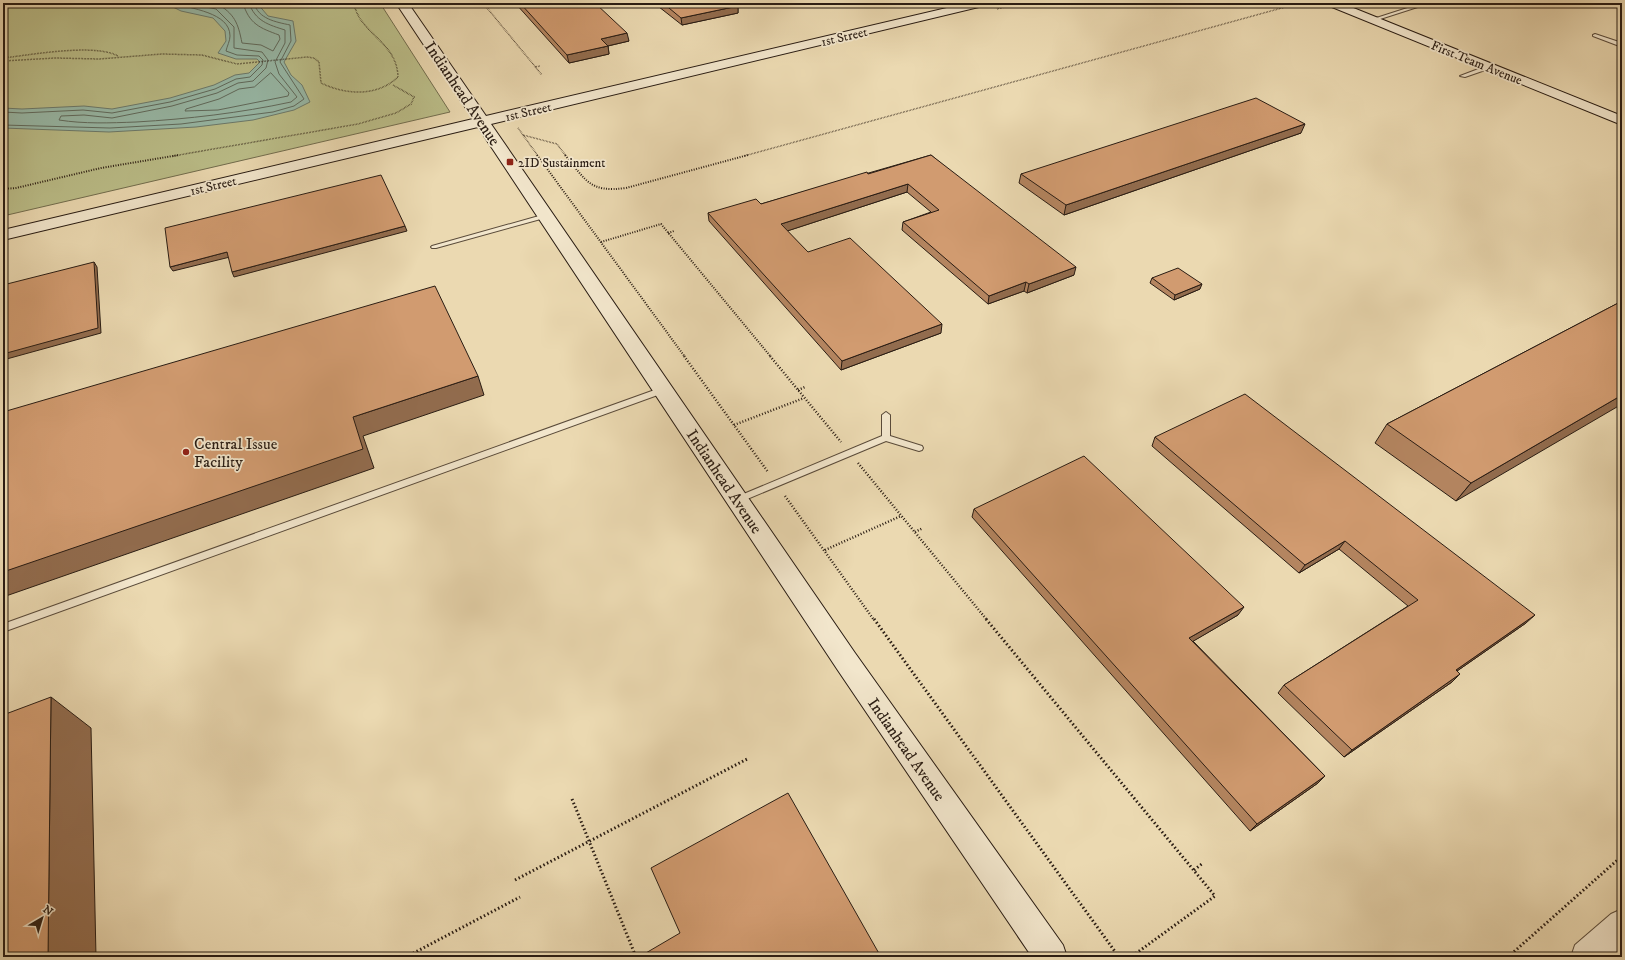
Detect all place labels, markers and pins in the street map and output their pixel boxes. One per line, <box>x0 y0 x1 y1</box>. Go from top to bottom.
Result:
place label: 2ID Sustainment <box>518 155 605 171</box>
marker: 2ID Sustainment <box>505 157 515 167</box>
place label: Central Issue Facility <box>194 434 278 472</box>
marker: Central Issue Facility <box>181 447 191 457</box>

